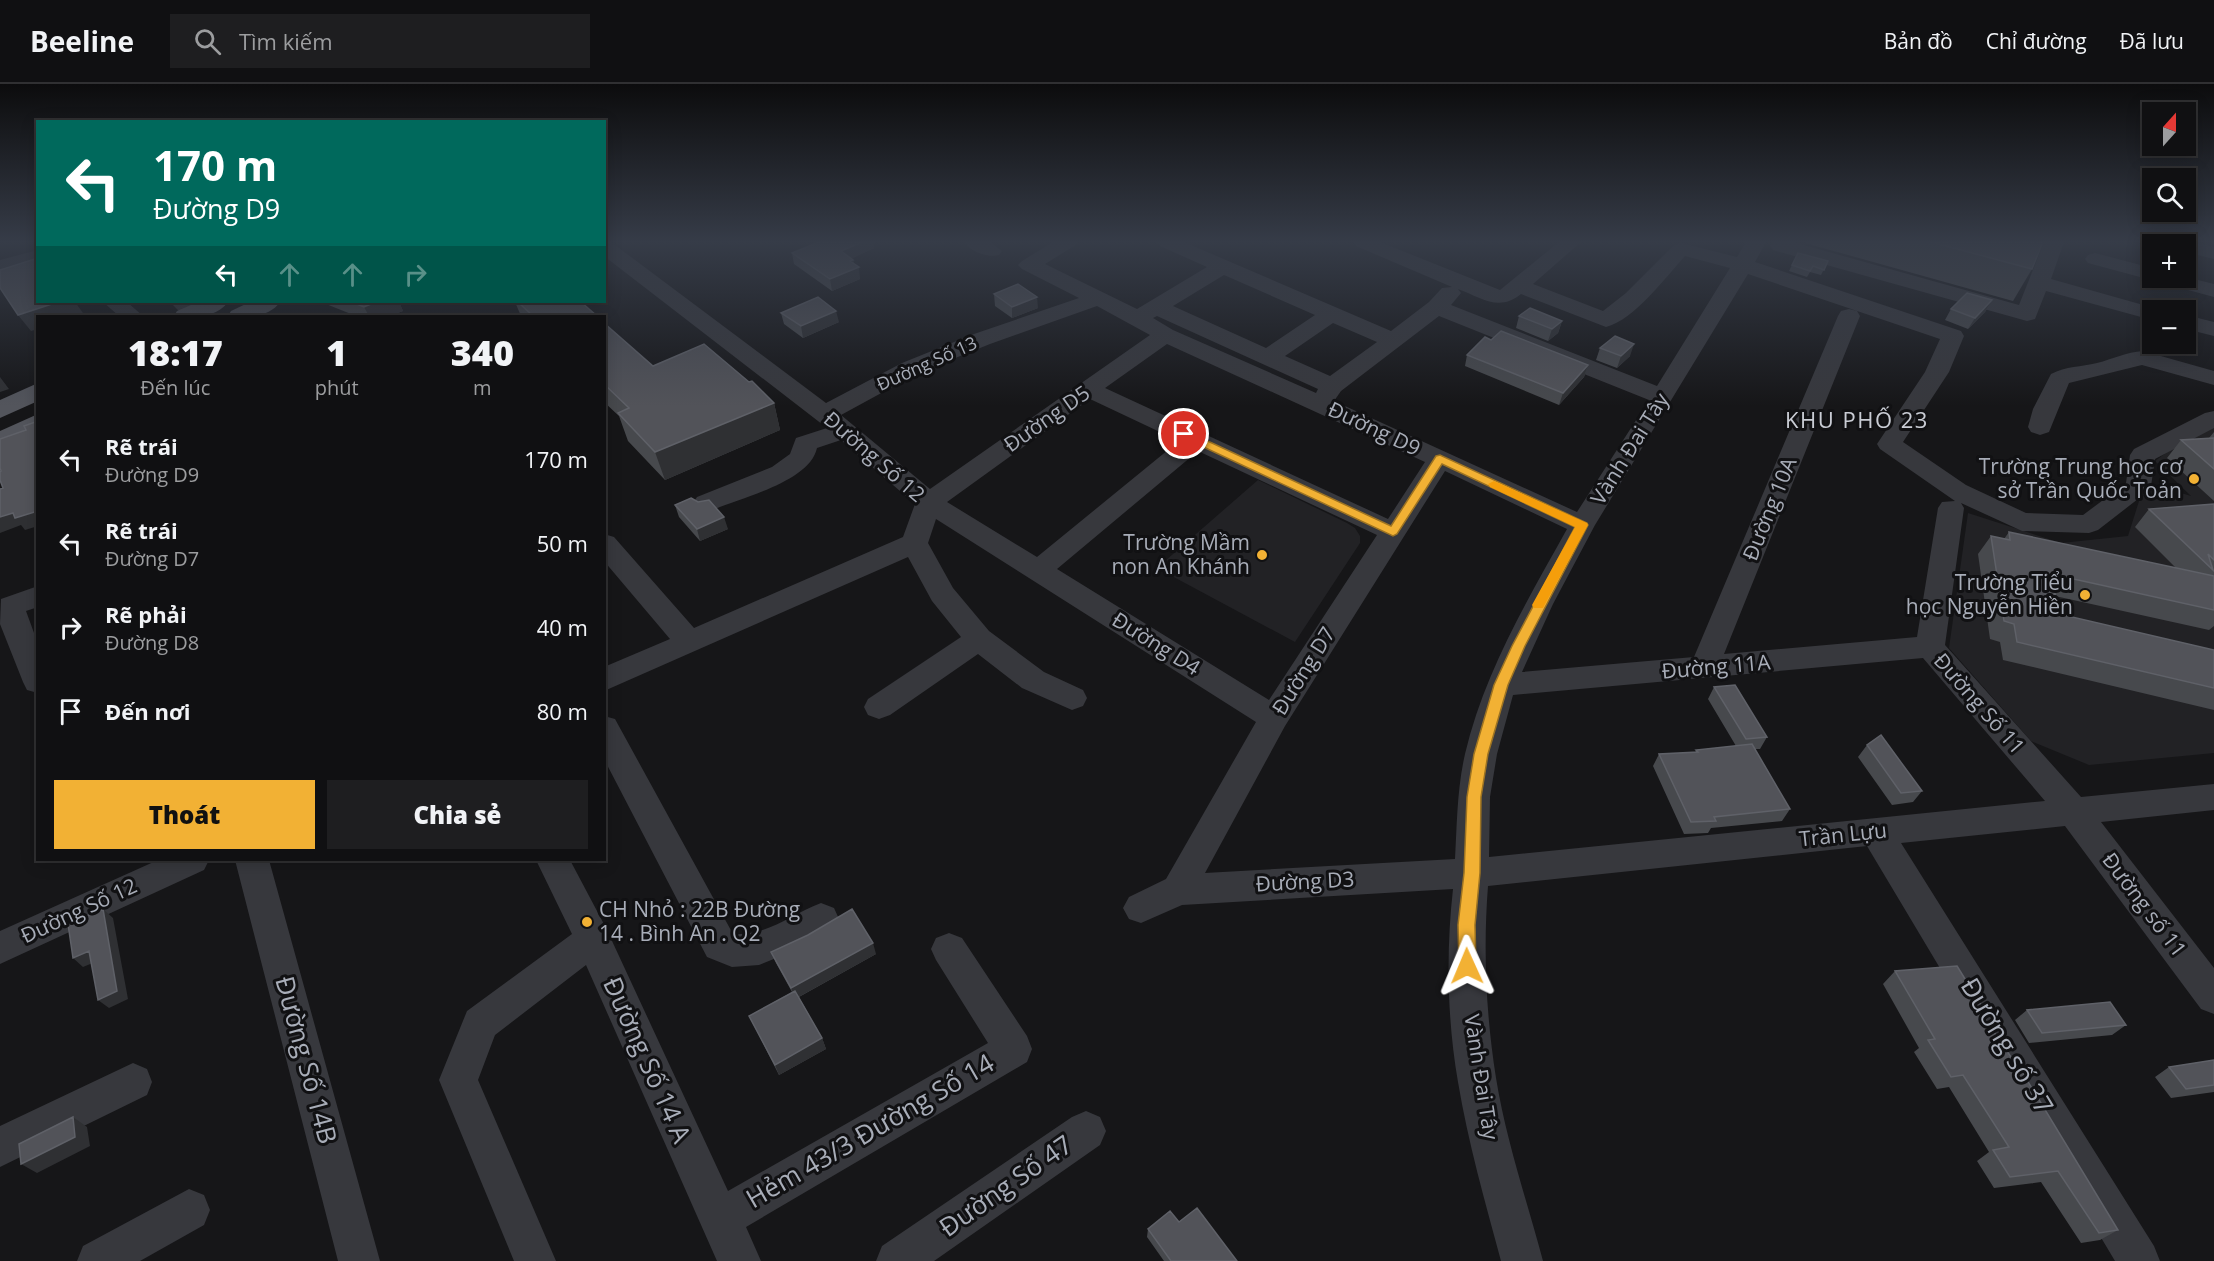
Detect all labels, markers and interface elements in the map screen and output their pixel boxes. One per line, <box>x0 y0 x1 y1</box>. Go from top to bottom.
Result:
search box <box>170 14 590 68</box>
text: Beeline <box>30 22 134 60</box>
icon: search <box>191 25 224 58</box>
text: Tìm kiếm <box>239 26 333 56</box>
text: Bản đồ <box>1884 27 1953 55</box>
text: Chỉ đường <box>1986 27 2087 55</box>
text: Đã lưu <box>2120 27 2184 55</box>
north arrow <box>2142 102 2196 156</box>
map controls <box>2142 102 2196 354</box>
text: 170 m <box>153 136 277 193</box>
icon: left <box>54 144 132 222</box>
button: search <box>2142 168 2196 222</box>
text: Đường D9 <box>153 190 280 227</box>
button: + <box>2142 234 2196 288</box>
icon: left <box>210 258 243 291</box>
icon: ahead <box>273 258 306 291</box>
icon: ahead <box>336 258 369 291</box>
icon: right <box>399 258 432 291</box>
button: − <box>2142 300 2196 354</box>
text: 18:17 <box>128 328 223 377</box>
text: 1 <box>326 328 347 377</box>
text: 340 <box>451 328 514 377</box>
street label: Đường Số 13 <box>873 330 981 396</box>
text: Đến lúc <box>140 374 210 401</box>
text: phút <box>315 374 359 401</box>
text: m <box>473 374 492 401</box>
street label: Đường D5 <box>998 378 1095 458</box>
street label: Vành Đai Tây <box>1584 387 1675 510</box>
street label: Đường D9 <box>1324 394 1425 462</box>
district label: KHU PHỐ 23 <box>1785 404 1929 434</box>
street label: Đường Số 12 <box>818 405 931 508</box>
pin <box>1158 408 1209 459</box>
icon: arrive <box>1167 417 1200 450</box>
text: Rẽ trái <box>105 431 178 461</box>
icon: left <box>54 443 87 476</box>
text: 170 m <box>524 444 588 474</box>
street label: Đường 10A <box>1736 452 1803 564</box>
place label: Trường Trung học cơ sở Trần Quốc Toản <box>1979 452 2183 504</box>
text: Đường D9 <box>105 461 199 488</box>
marker: Trường Trung học cơ sở Trần Quốc Toản <box>2187 472 2201 486</box>
text: Rẽ trái <box>105 515 178 545</box>
icon: left <box>54 527 87 560</box>
text: 50 m <box>537 528 588 558</box>
place label: Trường Mầm non An Khánh <box>1111 528 1250 580</box>
text: Đường D7 <box>105 545 199 572</box>
marker: Trường Mầm non An Khánh <box>1255 548 1269 562</box>
place label: Trường Tiểu học Nguyễn Hiền <box>1906 568 2073 620</box>
marker: Trường Tiểu học Nguyễn Hiền <box>2078 588 2092 602</box>
text: Rẽ phải <box>105 599 187 629</box>
street label: Đường D4 <box>1107 605 1206 681</box>
icon: right <box>54 611 87 644</box>
text: 40 m <box>537 612 588 642</box>
street label: Đường D7 <box>1265 621 1341 720</box>
text: Đường D8 <box>105 629 199 656</box>
street label: Đường 11A <box>1660 647 1772 685</box>
street label: Đường Số 11 <box>1928 647 2031 760</box>
icon: arrive <box>54 695 87 728</box>
text: Đến nơi <box>105 696 191 726</box>
text: 80 m <box>537 696 588 726</box>
button: Thoát <box>54 780 315 849</box>
button: Chia sẻ <box>327 780 588 849</box>
street label: Trần Lựu <box>1798 815 1888 853</box>
street label: Đường số 11 <box>2096 847 2193 962</box>
street label: Đường D3 <box>1255 864 1355 898</box>
street label: Đường Số 12 <box>16 871 141 949</box>
place label: CH Nhỏ : 22B Đường 14 . Bình An . Q2 <box>599 895 800 947</box>
marker: CH Nhỏ : 22B Đường 14 . Bình An . Q2 <box>580 915 594 929</box>
position arrow <box>1435 934 1499 998</box>
street label: Đường Số 14 A <box>595 971 701 1149</box>
street label: Đường số 37 <box>1953 971 2063 1120</box>
street label: Đường Số 14B <box>267 972 347 1147</box>
street label: Vành Đai Tây <box>1458 1012 1506 1142</box>
street label: Hẻm 43/3 Đường Số 14 <box>739 1044 1000 1216</box>
street label: Đường Số 47 <box>932 1126 1079 1244</box>

